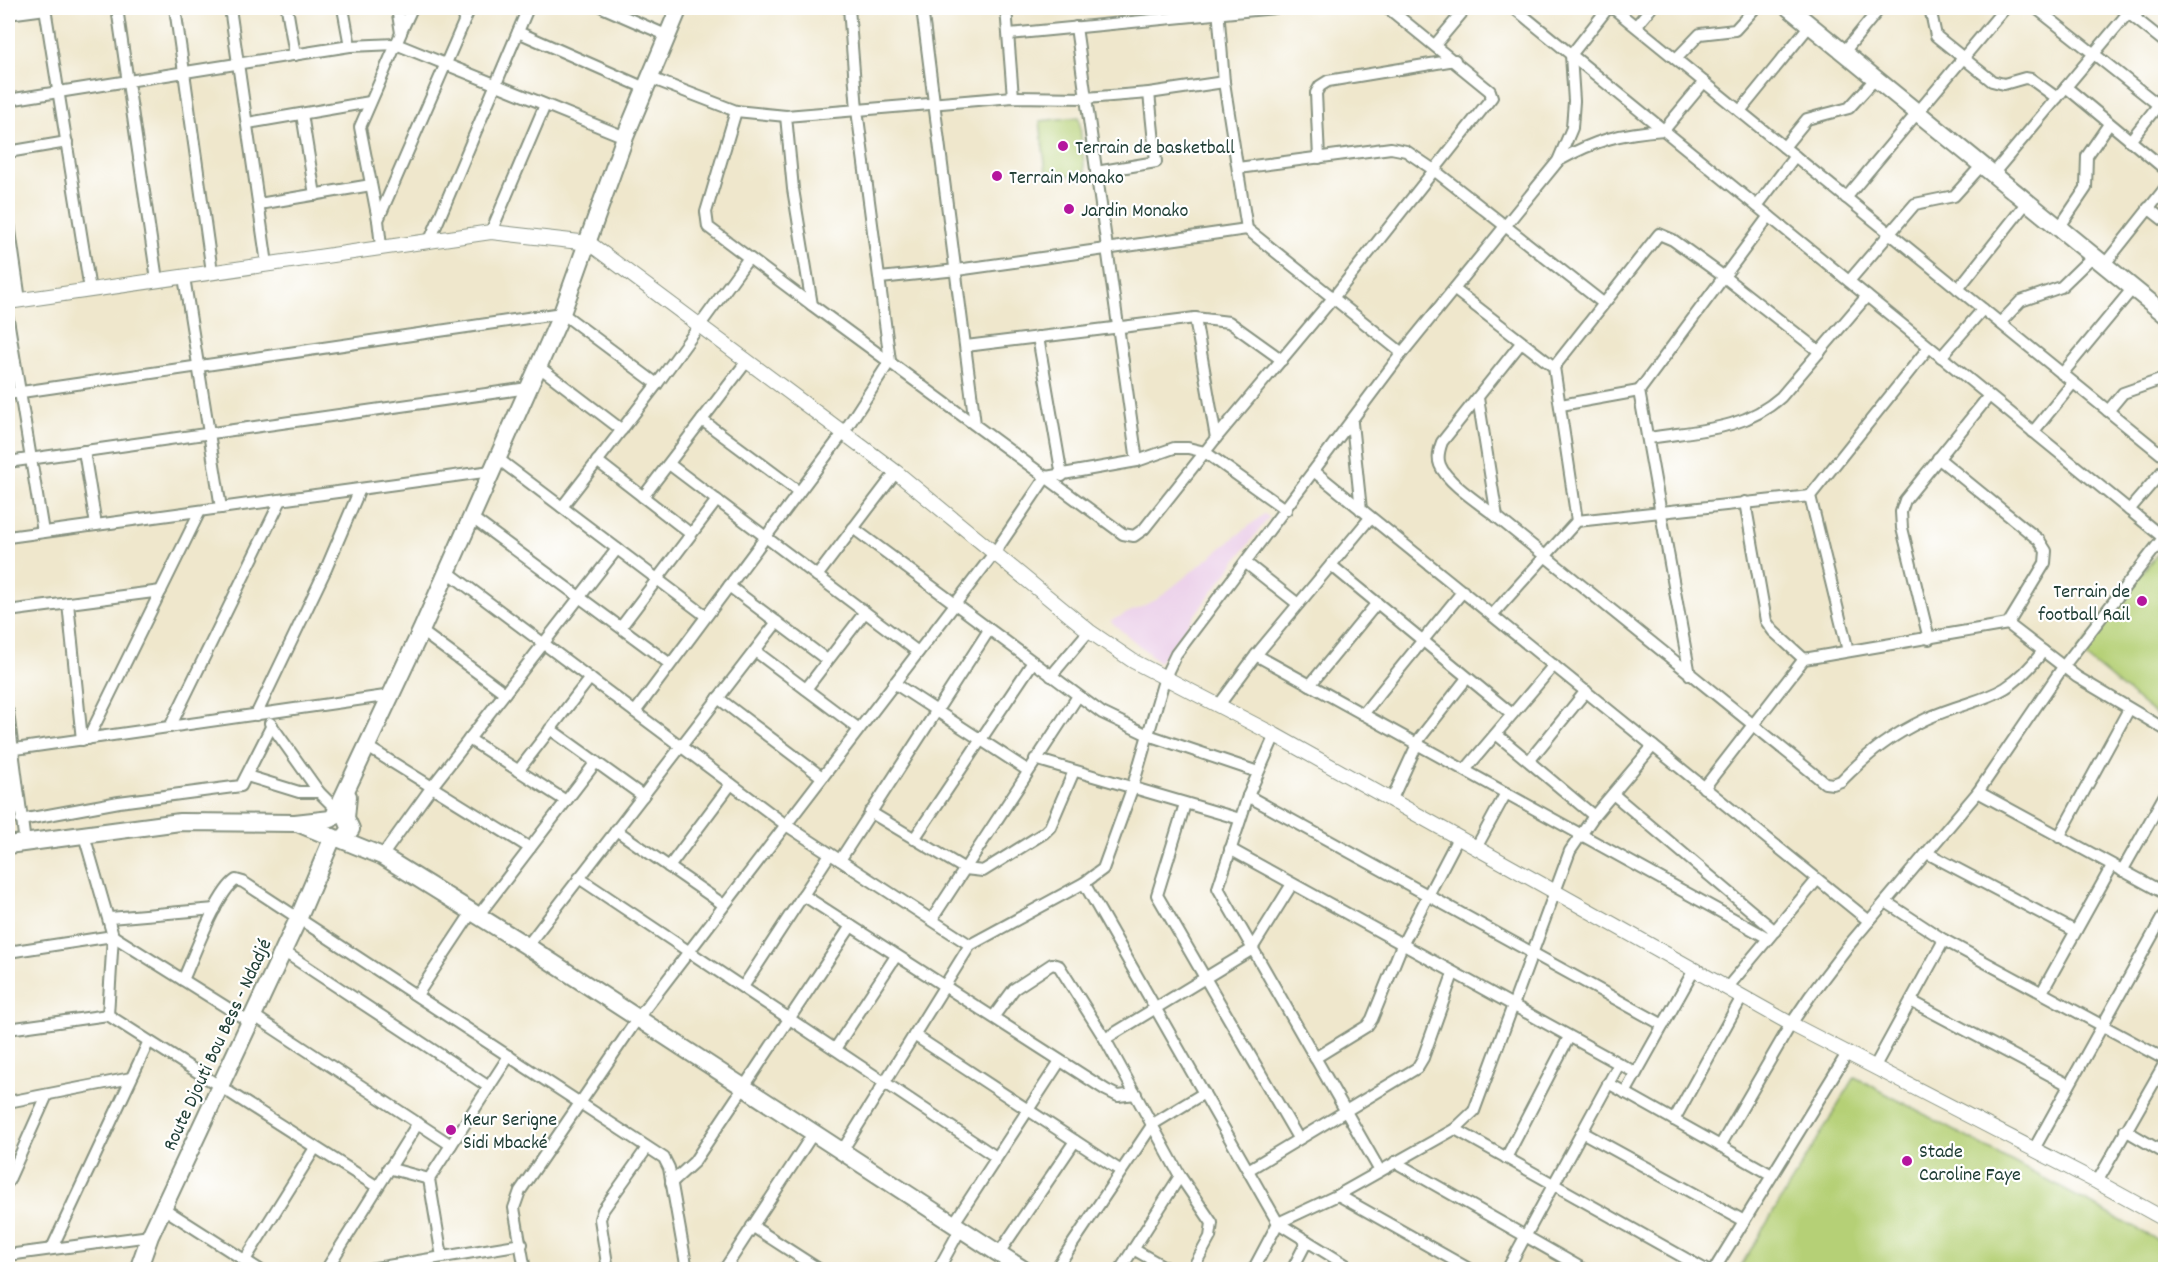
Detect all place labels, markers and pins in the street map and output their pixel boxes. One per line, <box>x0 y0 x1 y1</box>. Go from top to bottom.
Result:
place label: Terrain de basketball <box>1075 135 1235 163</box>
marker: Terrain de basketball <box>1056 139 1070 153</box>
place label: Terrain Monako <box>1009 165 1124 193</box>
marker: Terrain Monako <box>990 169 1004 183</box>
place label: Jardin Monako <box>1081 198 1188 226</box>
marker: Jardin Monako <box>1062 202 1076 216</box>
place label: Terrain de football Rail <box>2038 579 2130 630</box>
marker: Terrain de football Rail <box>2135 594 2149 608</box>
place label: Keur Serigne Sidi Mbacké <box>463 1107 557 1158</box>
marker: Keur Serigne Sidi Mbacké <box>444 1123 458 1137</box>
place label: Stade Caroline Faye <box>1919 1139 2021 1190</box>
marker: Stade Caroline Faye <box>1900 1154 1914 1168</box>

